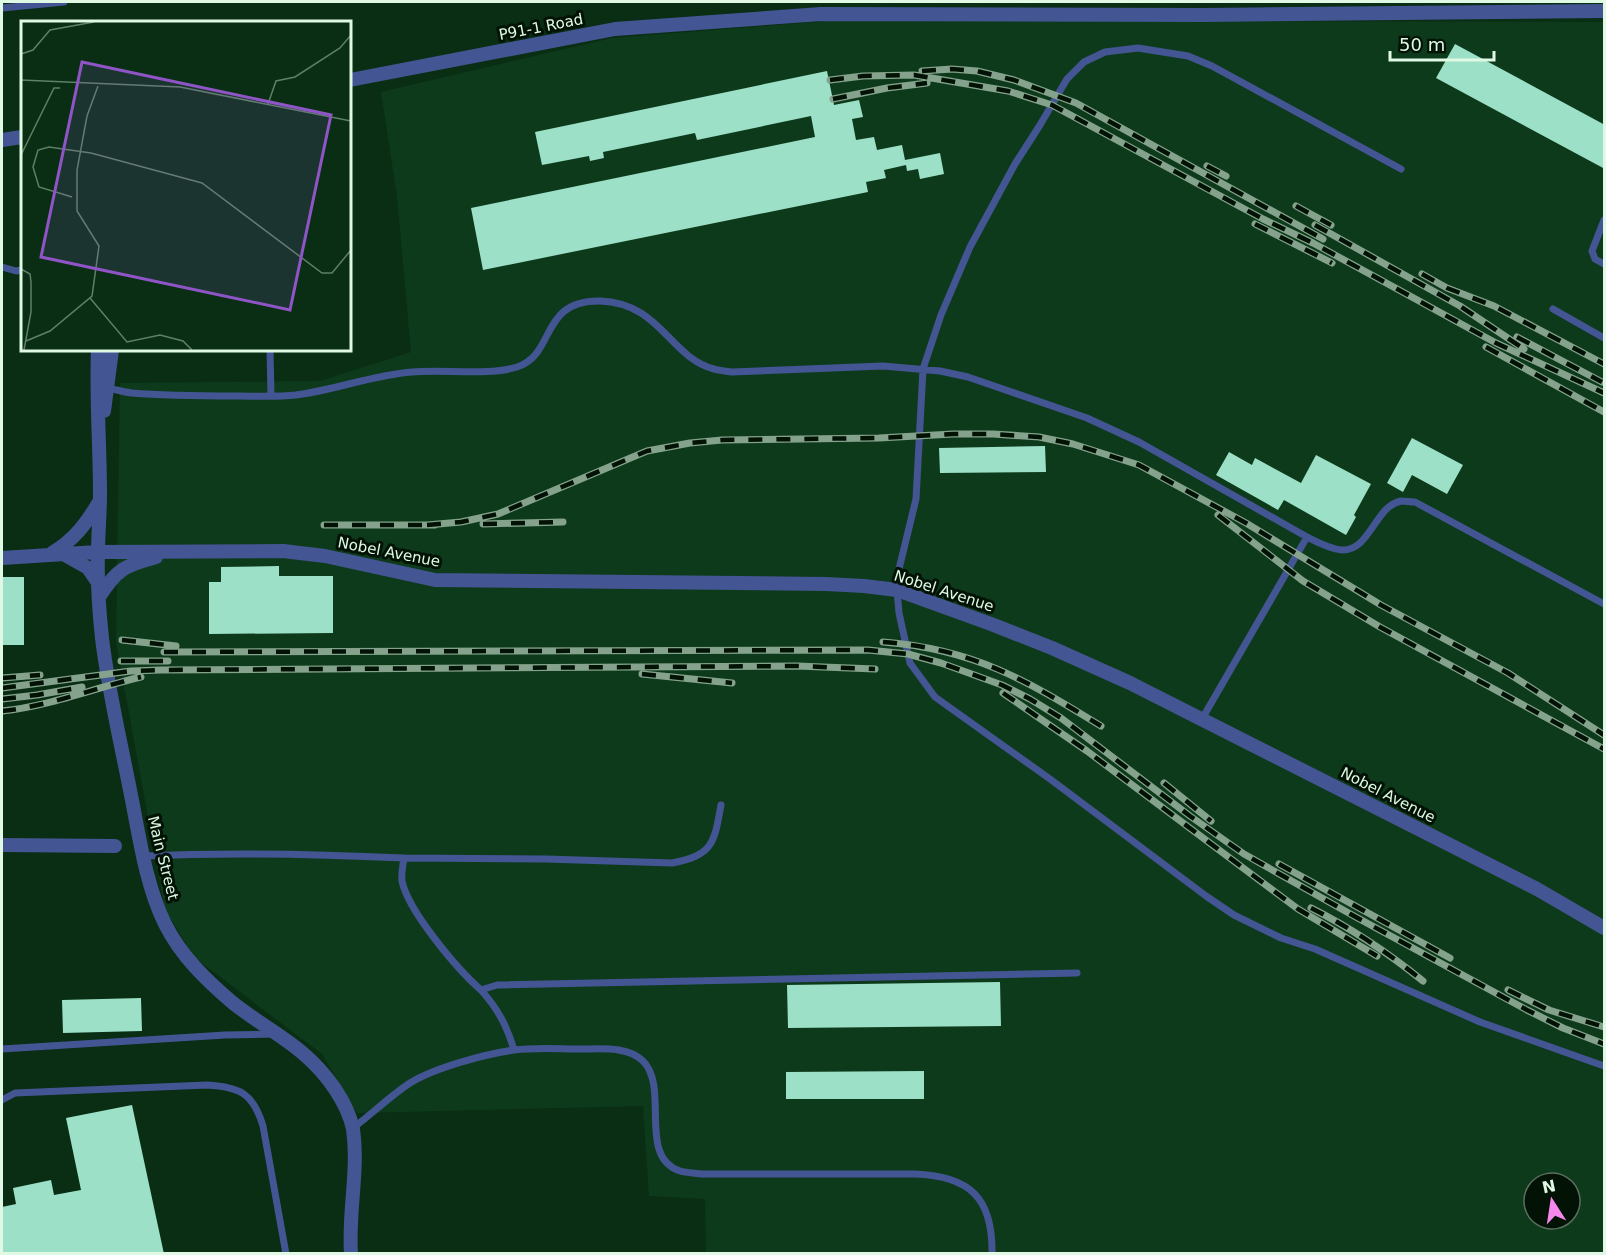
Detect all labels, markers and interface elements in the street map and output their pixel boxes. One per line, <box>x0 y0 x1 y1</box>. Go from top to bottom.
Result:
street label: P91-1 Road <box>497 10 585 44</box>
inset map <box>21 21 351 351</box>
scale bar <box>1390 24 1494 62</box>
text: 50 m <box>1399 34 1445 55</box>
street label: Nobel Avenue <box>336 533 442 571</box>
street label: Nobel Avenue <box>892 566 996 616</box>
street label: Nobel Avenue <box>1338 763 1438 827</box>
street label: Main Street <box>144 814 182 902</box>
north arrow <box>1522 1171 1582 1231</box>
text: N <box>1540 1176 1558 1198</box>

